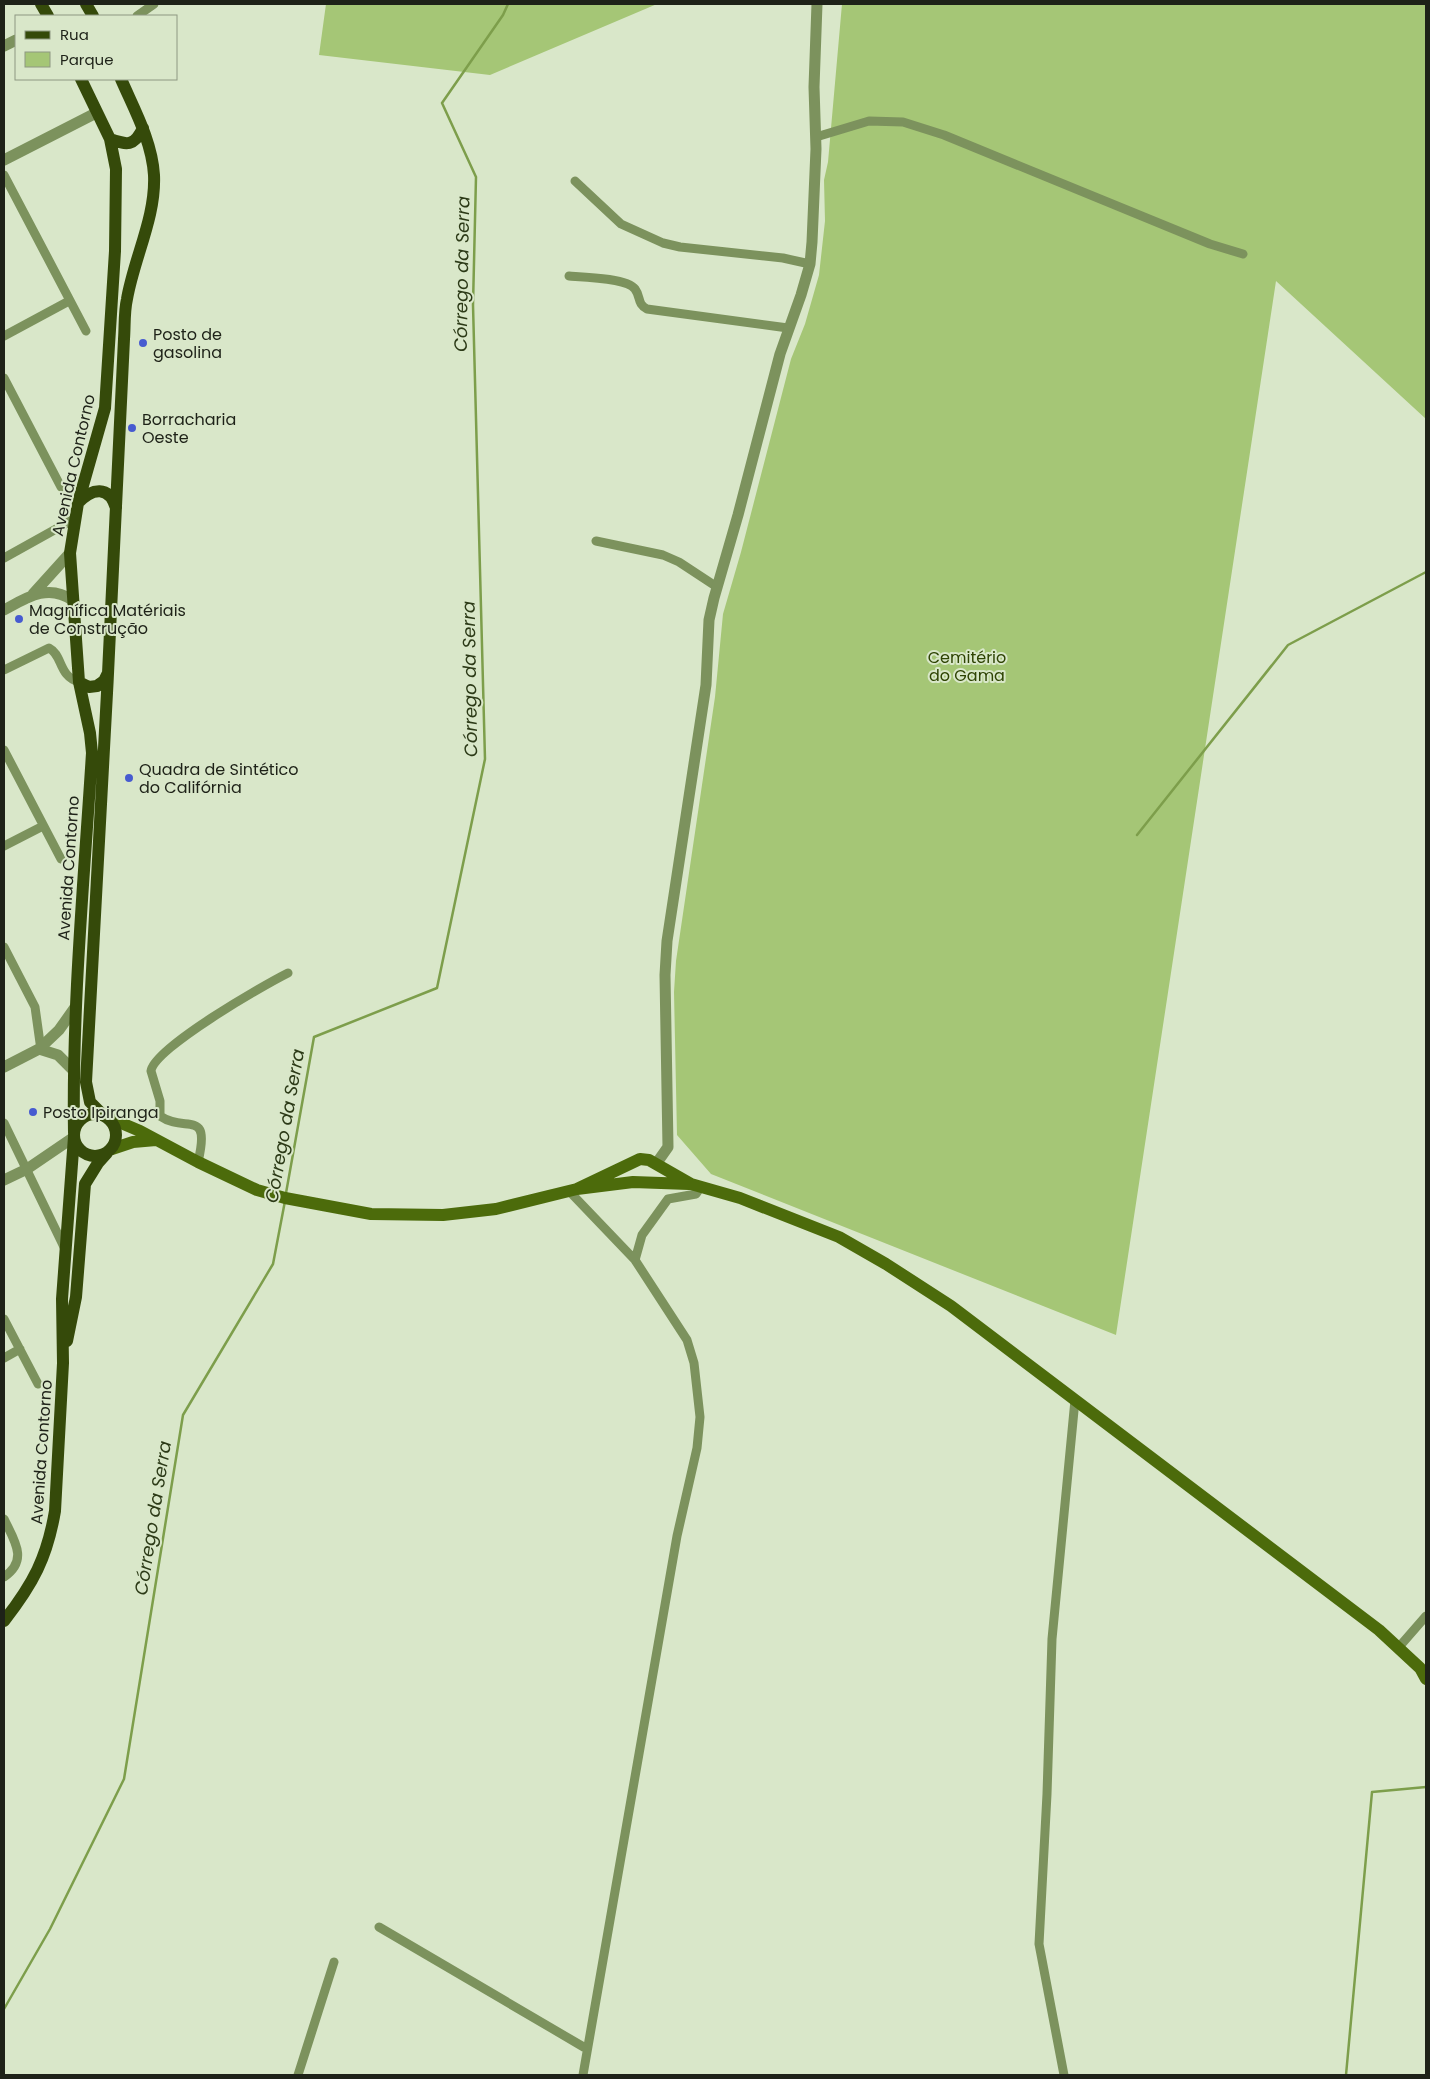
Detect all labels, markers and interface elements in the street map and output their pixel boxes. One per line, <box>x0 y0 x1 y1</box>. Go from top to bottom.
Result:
legend <box>15 15 178 80</box>
text: Rua <box>60 24 89 45</box>
text: Parque <box>60 49 113 70</box>
water label: Córrego da Serra <box>448 196 475 352</box>
place label: Posto de gasolina <box>153 323 222 364</box>
marker: Posto de gasolina <box>137 337 149 349</box>
street label: Avenida Contorno <box>46 392 101 538</box>
place label: Borracharia Oeste <box>142 408 236 449</box>
marker: Borracharia Oeste <box>126 422 138 434</box>
place label: Magnífica Matériais de Construção <box>29 599 186 640</box>
water label: Córrego da Serra <box>456 601 483 757</box>
marker: Magnífica Matériais de Construção <box>13 613 25 625</box>
park label: Cemitério do Gama <box>928 646 1006 687</box>
place label: Quadra de Sintético do Califórnia <box>139 758 299 799</box>
marker: Quadra de Sintético do Califórnia <box>123 772 135 784</box>
street label: Avenida Contorno <box>52 795 85 941</box>
water label: Córrego da Serra <box>259 1047 310 1205</box>
place label: Posto Ipiranga <box>43 1101 159 1124</box>
marker: Posto Ipiranga <box>27 1106 39 1118</box>
street label: Avenida Contorno <box>25 1379 58 1525</box>
water label: Córrego da Serra <box>128 1439 177 1597</box>

